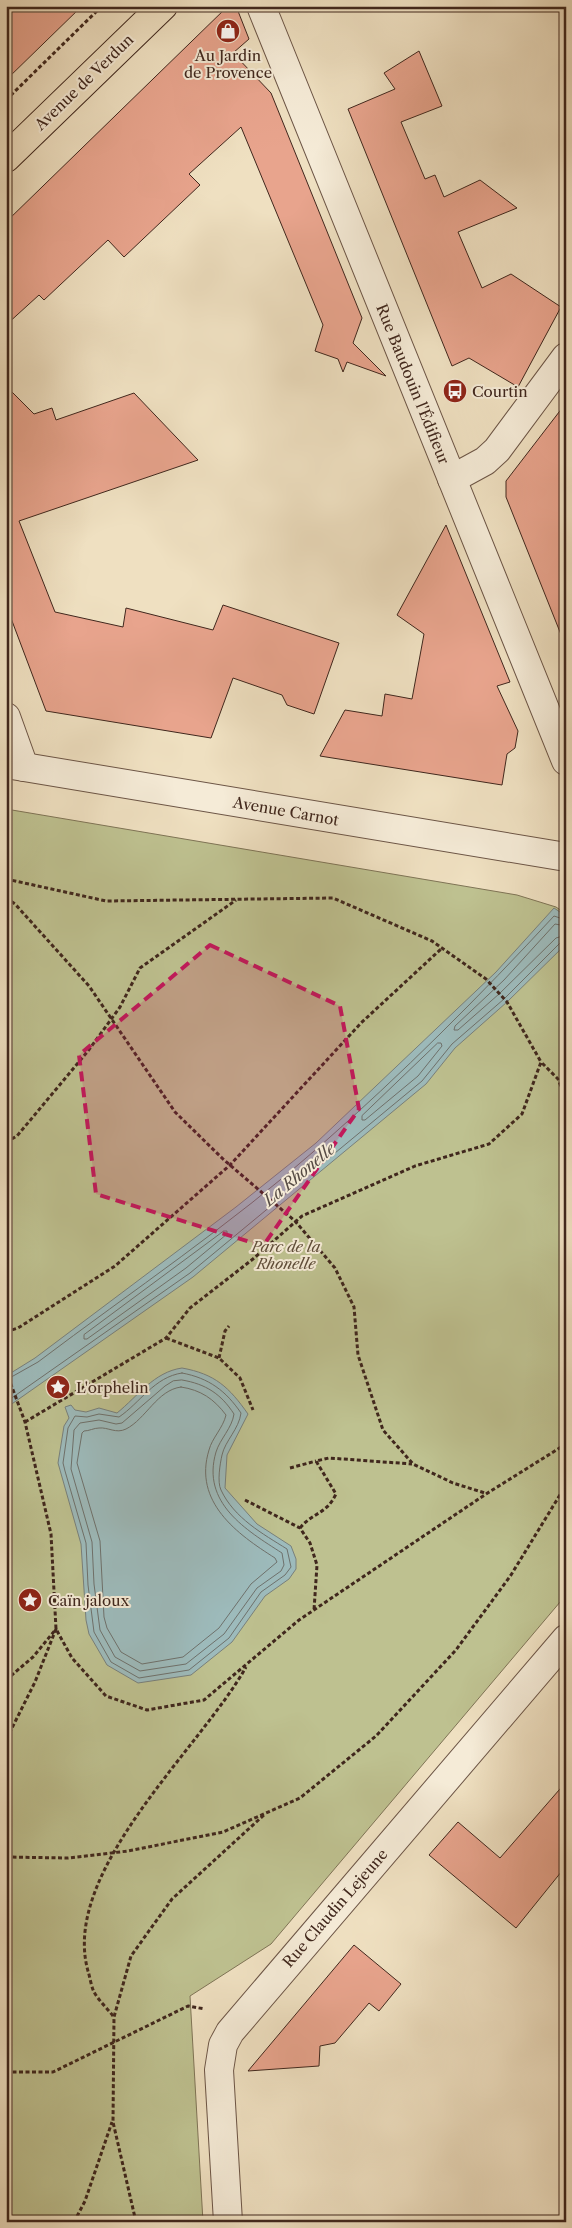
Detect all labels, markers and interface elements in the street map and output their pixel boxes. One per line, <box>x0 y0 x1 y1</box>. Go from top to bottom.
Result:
shop icon: Au Jardin de Provence <box>215 18 241 44</box>
street label: Avenue de Verdun <box>30 30 138 135</box>
place label: Au Jardin de Provence <box>184 46 272 82</box>
street label: Rue Baudouin l'Édifieur <box>372 301 454 467</box>
bus stop icon: Courtin <box>442 378 468 404</box>
place label: Courtin <box>472 382 528 401</box>
street label: Avenue Carnot <box>231 792 341 830</box>
water label: La Rhonelle <box>258 1137 340 1211</box>
park label: Parc de la Rhonelle <box>250 1237 321 1273</box>
place icon: L'orphelin <box>45 1374 71 1400</box>
place label: L'orphelin <box>76 1378 149 1397</box>
place icon: Caïn jaloux <box>17 1587 43 1613</box>
place label: Caïn jaloux <box>48 1591 129 1610</box>
street label: Rue Claudin Lejeune <box>278 1845 392 1971</box>

